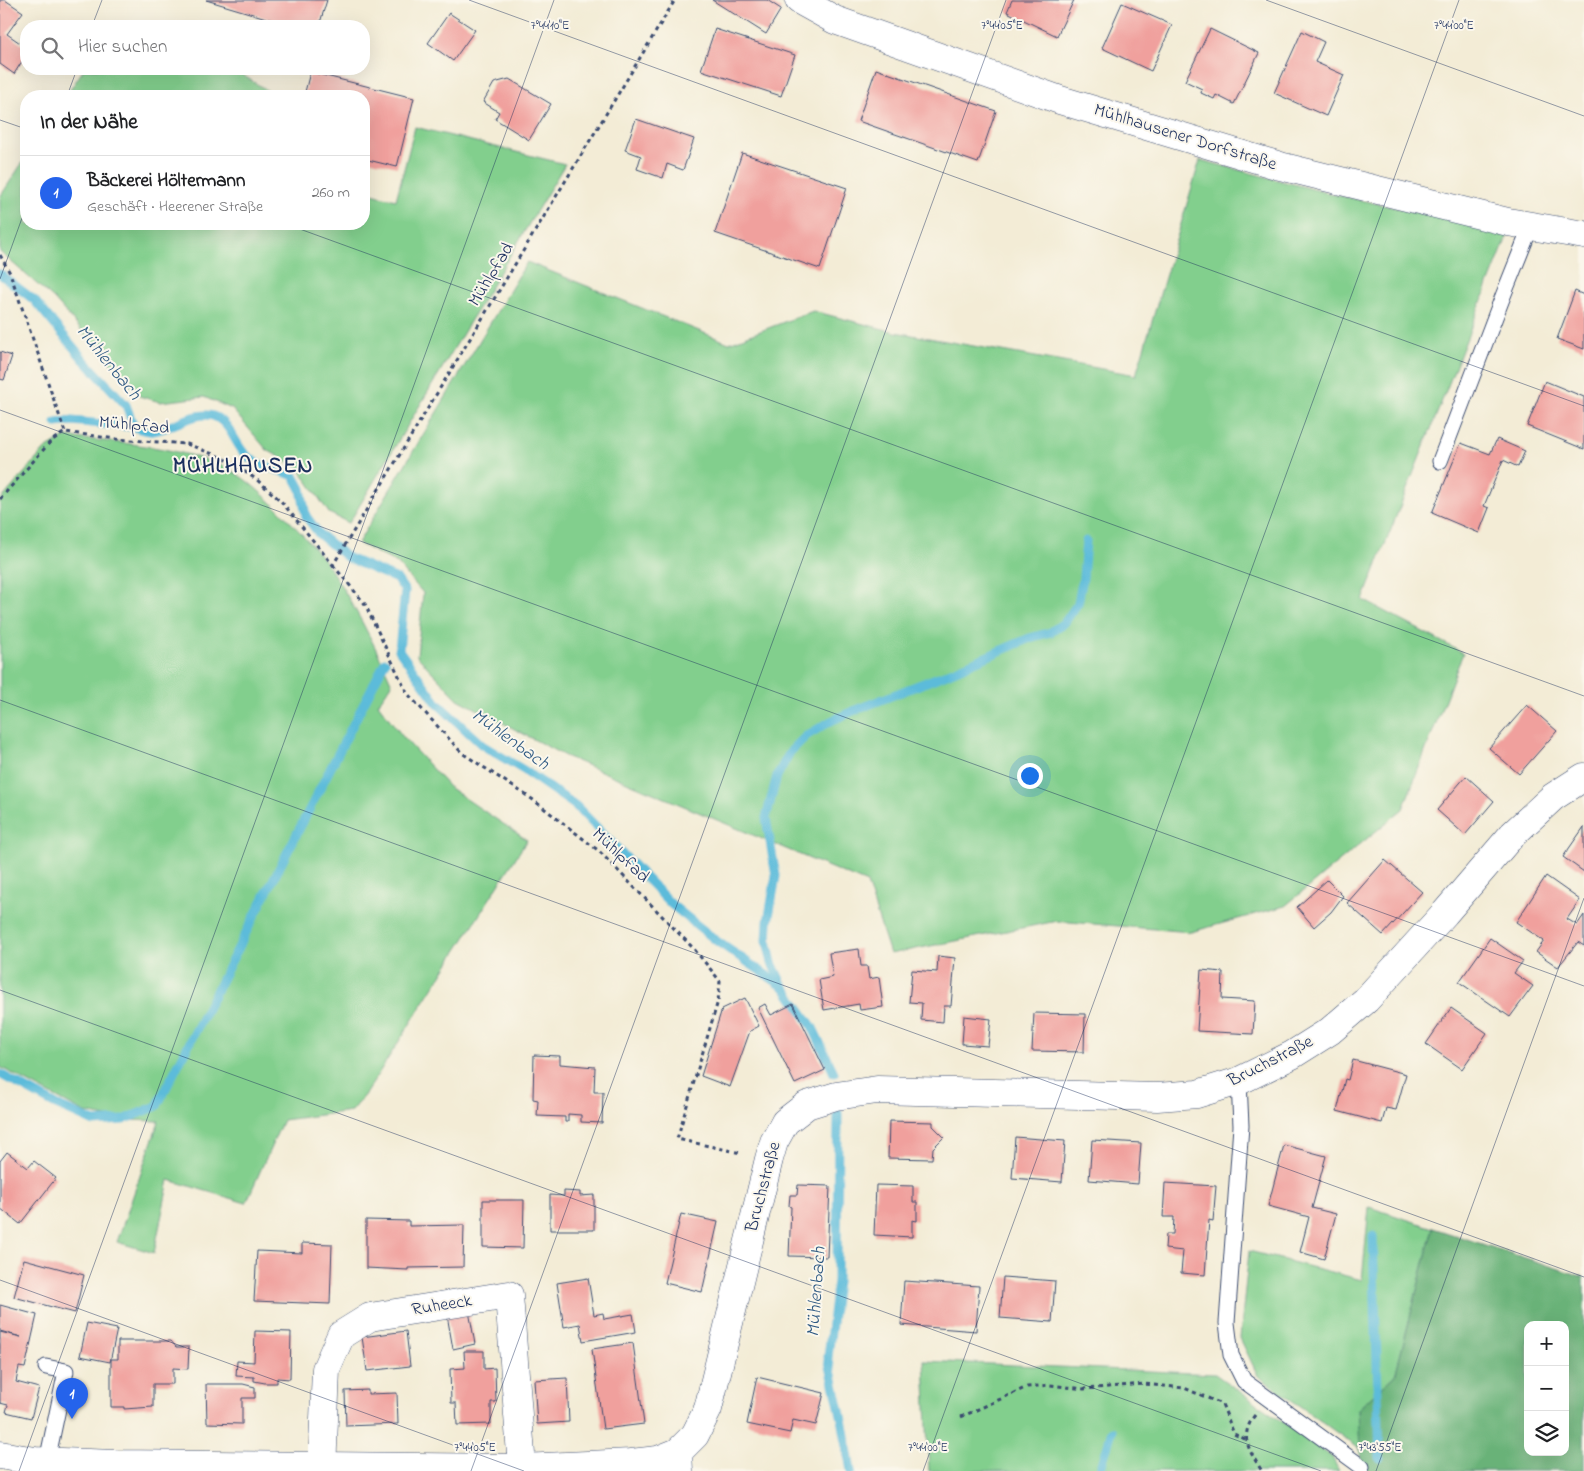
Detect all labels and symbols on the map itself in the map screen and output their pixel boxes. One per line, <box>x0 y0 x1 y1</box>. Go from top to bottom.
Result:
text: 7°44'10"E <box>531 17 569 35</box>
text: 7°44'05"E <box>981 17 1023 35</box>
text: 7°44'00"E <box>1434 17 1474 35</box>
street label: Mühlhausener Dorfstraße <box>1090 98 1281 178</box>
street label: Mühlpfad <box>463 238 521 312</box>
water label: Mühlenbach <box>69 319 147 407</box>
street label: Mühlpfad <box>98 410 170 442</box>
district label: MÜHLHAUSEN <box>173 451 313 483</box>
water label: Mühlenbach <box>466 703 555 778</box>
your location <box>1017 763 1043 789</box>
street label: Mühlpfad <box>585 822 655 890</box>
street label: Bruchstraße <box>1223 1029 1319 1095</box>
street label: Bruchstraße <box>739 1138 789 1236</box>
water label: Mühlenbach <box>800 1245 834 1338</box>
street label: Ruheeck <box>410 1288 474 1324</box>
pin: 1 <box>56 1378 88 1419</box>
text: 7°44'05"E <box>454 1439 496 1457</box>
text: 7°44'00"E <box>908 1439 948 1457</box>
text: 7°43'55"E <box>1358 1439 1402 1457</box>

